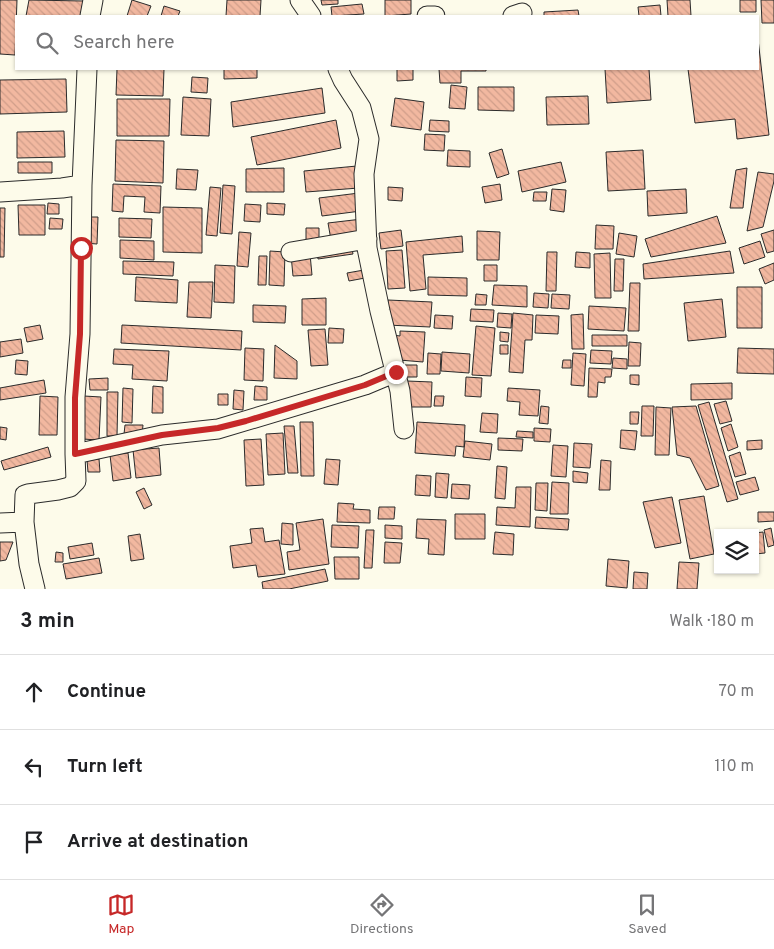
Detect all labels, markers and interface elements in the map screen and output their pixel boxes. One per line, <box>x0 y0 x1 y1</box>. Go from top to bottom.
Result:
search box <box>15 15 759 70</box>
icon: search <box>33 29 61 57</box>
text: Search here <box>73 31 175 55</box>
route start <box>70 237 93 260</box>
route end <box>385 361 408 384</box>
map controls <box>714 529 759 574</box>
button: layers <box>714 529 759 574</box>
text: 3 min <box>20 608 75 635</box>
text: Walk · 180 m <box>669 612 754 632</box>
icon: ahead <box>20 678 48 706</box>
text: Continue <box>67 680 146 704</box>
text: 70 m <box>719 682 754 702</box>
icon: left <box>20 753 48 781</box>
text: Turn left <box>67 755 143 779</box>
text: 110 m <box>714 757 754 777</box>
icon: arrive <box>20 828 48 856</box>
text: Arrive at destination <box>67 830 248 854</box>
tab: Map <box>107 891 135 938</box>
tab: Directions <box>350 891 414 938</box>
tab: Saved <box>628 891 667 938</box>

